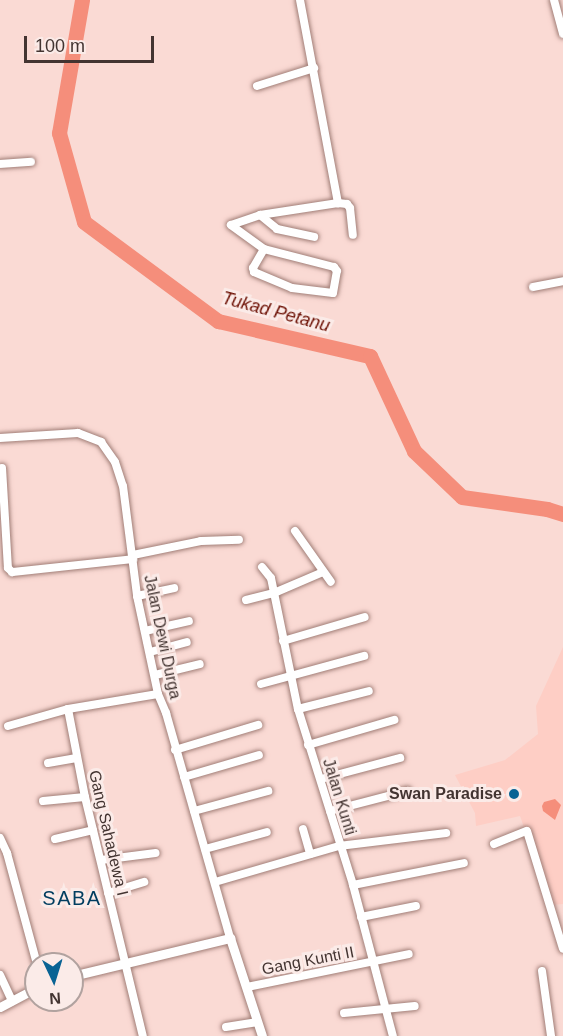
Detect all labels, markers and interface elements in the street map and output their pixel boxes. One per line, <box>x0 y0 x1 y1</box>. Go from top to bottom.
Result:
scale bar <box>27 24 158 62</box>
text: 100 m <box>35 36 85 56</box>
water label: Tukad Petanu <box>220 287 332 337</box>
street label: Jalan Dewi Durga <box>139 573 185 701</box>
street label: Jalan Kunti <box>318 756 360 838</box>
street label: Gang Sahadewa I <box>84 768 132 898</box>
place label: Swan Paradise <box>389 784 502 804</box>
marker: Swan Paradise <box>507 787 521 801</box>
district label: SABA <box>42 886 102 910</box>
street label: Gang Kunti II <box>260 943 356 979</box>
north arrow <box>24 952 84 1012</box>
text: N <box>49 990 62 1007</box>

